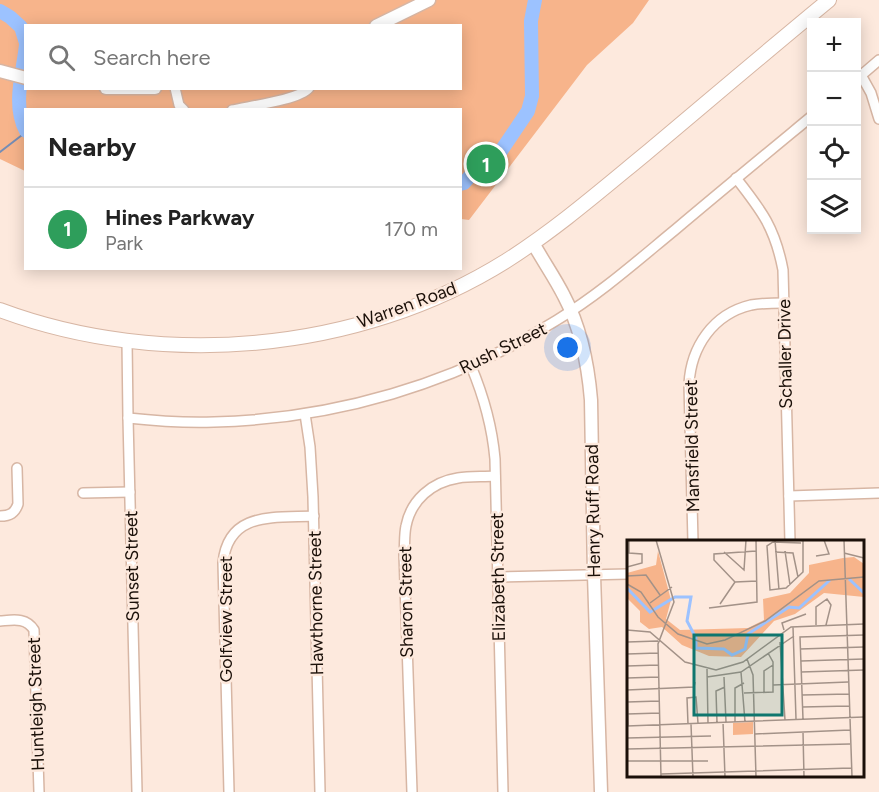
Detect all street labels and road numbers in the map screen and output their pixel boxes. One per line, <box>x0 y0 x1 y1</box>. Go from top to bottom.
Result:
street label: Warren Road <box>355 277 459 333</box>
street label: Schaller Drive <box>773 299 797 409</box>
street label: Rush Street <box>456 317 551 379</box>
street label: Mansfield Street <box>680 379 704 513</box>
street label: Henry Ruff Road <box>581 444 605 578</box>
street label: Sunset Street <box>120 510 144 622</box>
street label: Elizabeth Street <box>486 512 510 642</box>
street label: Hawthorne Street <box>304 530 328 676</box>
street label: Sharon Street <box>394 546 418 658</box>
street label: Golfview Street <box>215 555 237 682</box>
street label: Huntleigh Street <box>23 637 49 771</box>

